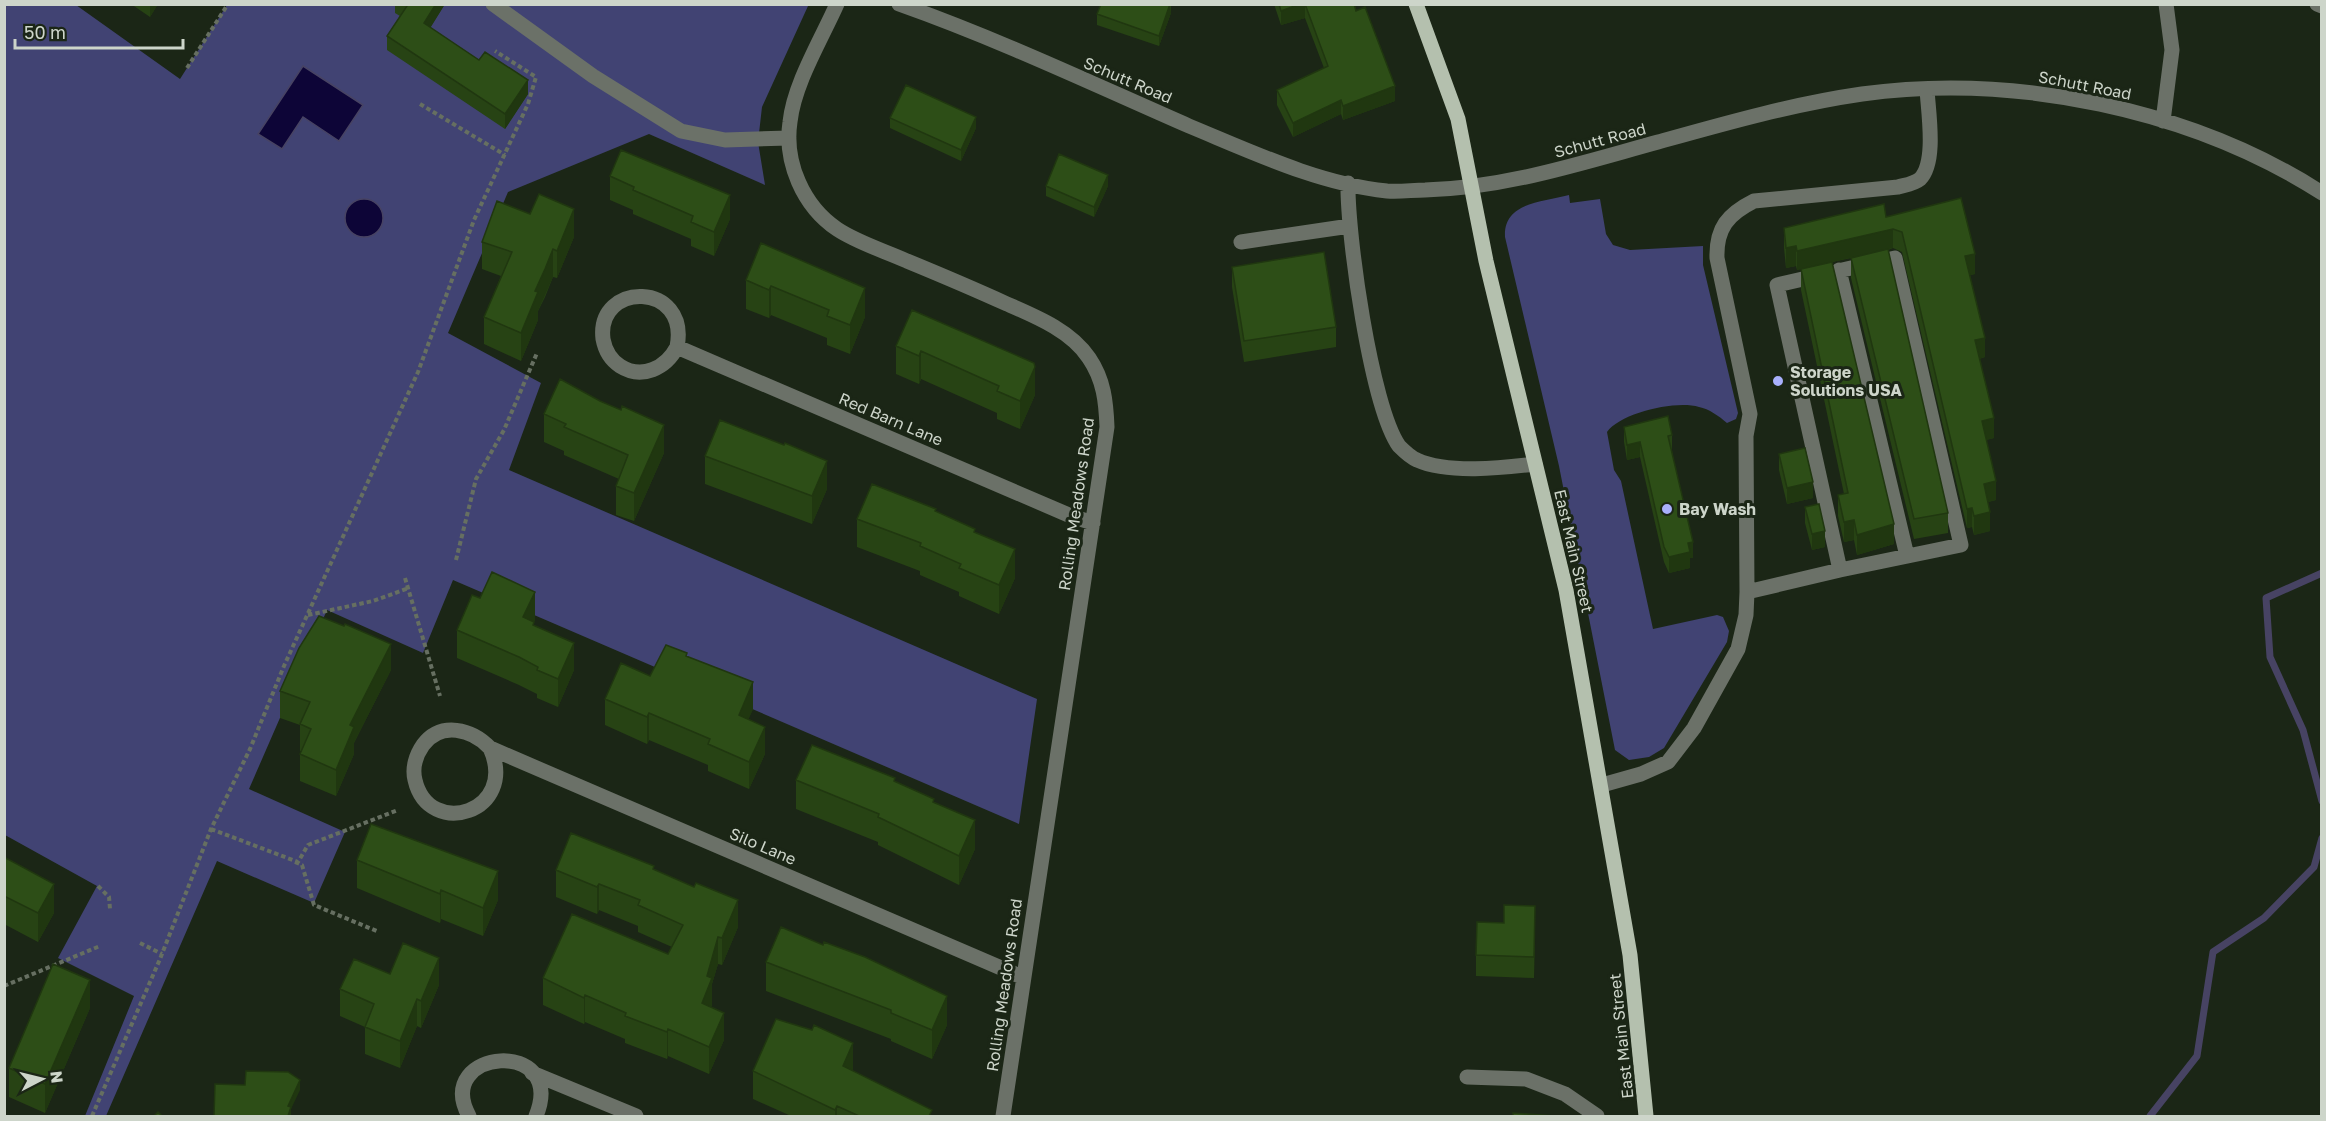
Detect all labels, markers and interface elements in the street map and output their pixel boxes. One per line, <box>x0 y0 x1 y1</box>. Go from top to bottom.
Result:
scale bar <box>15 12 183 50</box>
text: 50 m <box>24 21 66 43</box>
street label: Schutt Road <box>1081 52 1175 108</box>
street label: Schutt Road <box>2037 66 2133 104</box>
street label: Schutt Road <box>1552 118 1648 162</box>
place label: Storage Solutions USA <box>1790 362 1902 400</box>
marker: Storage Solutions USA <box>1771 374 1785 388</box>
street label: Red Barn Lane <box>836 388 946 450</box>
street label: Rolling Meadows Road <box>1054 416 1098 592</box>
street label: East Main Street <box>1550 487 1598 615</box>
place label: Bay Wash <box>1679 499 1756 519</box>
marker: Bay Wash <box>1660 502 1674 516</box>
street label: Silo Lane <box>727 823 799 869</box>
street label: Rolling Meadows Road <box>982 897 1026 1073</box>
street label: East Main Street <box>1604 972 1638 1100</box>
north arrow <box>12 1049 72 1109</box>
text: N <box>46 1070 68 1084</box>

